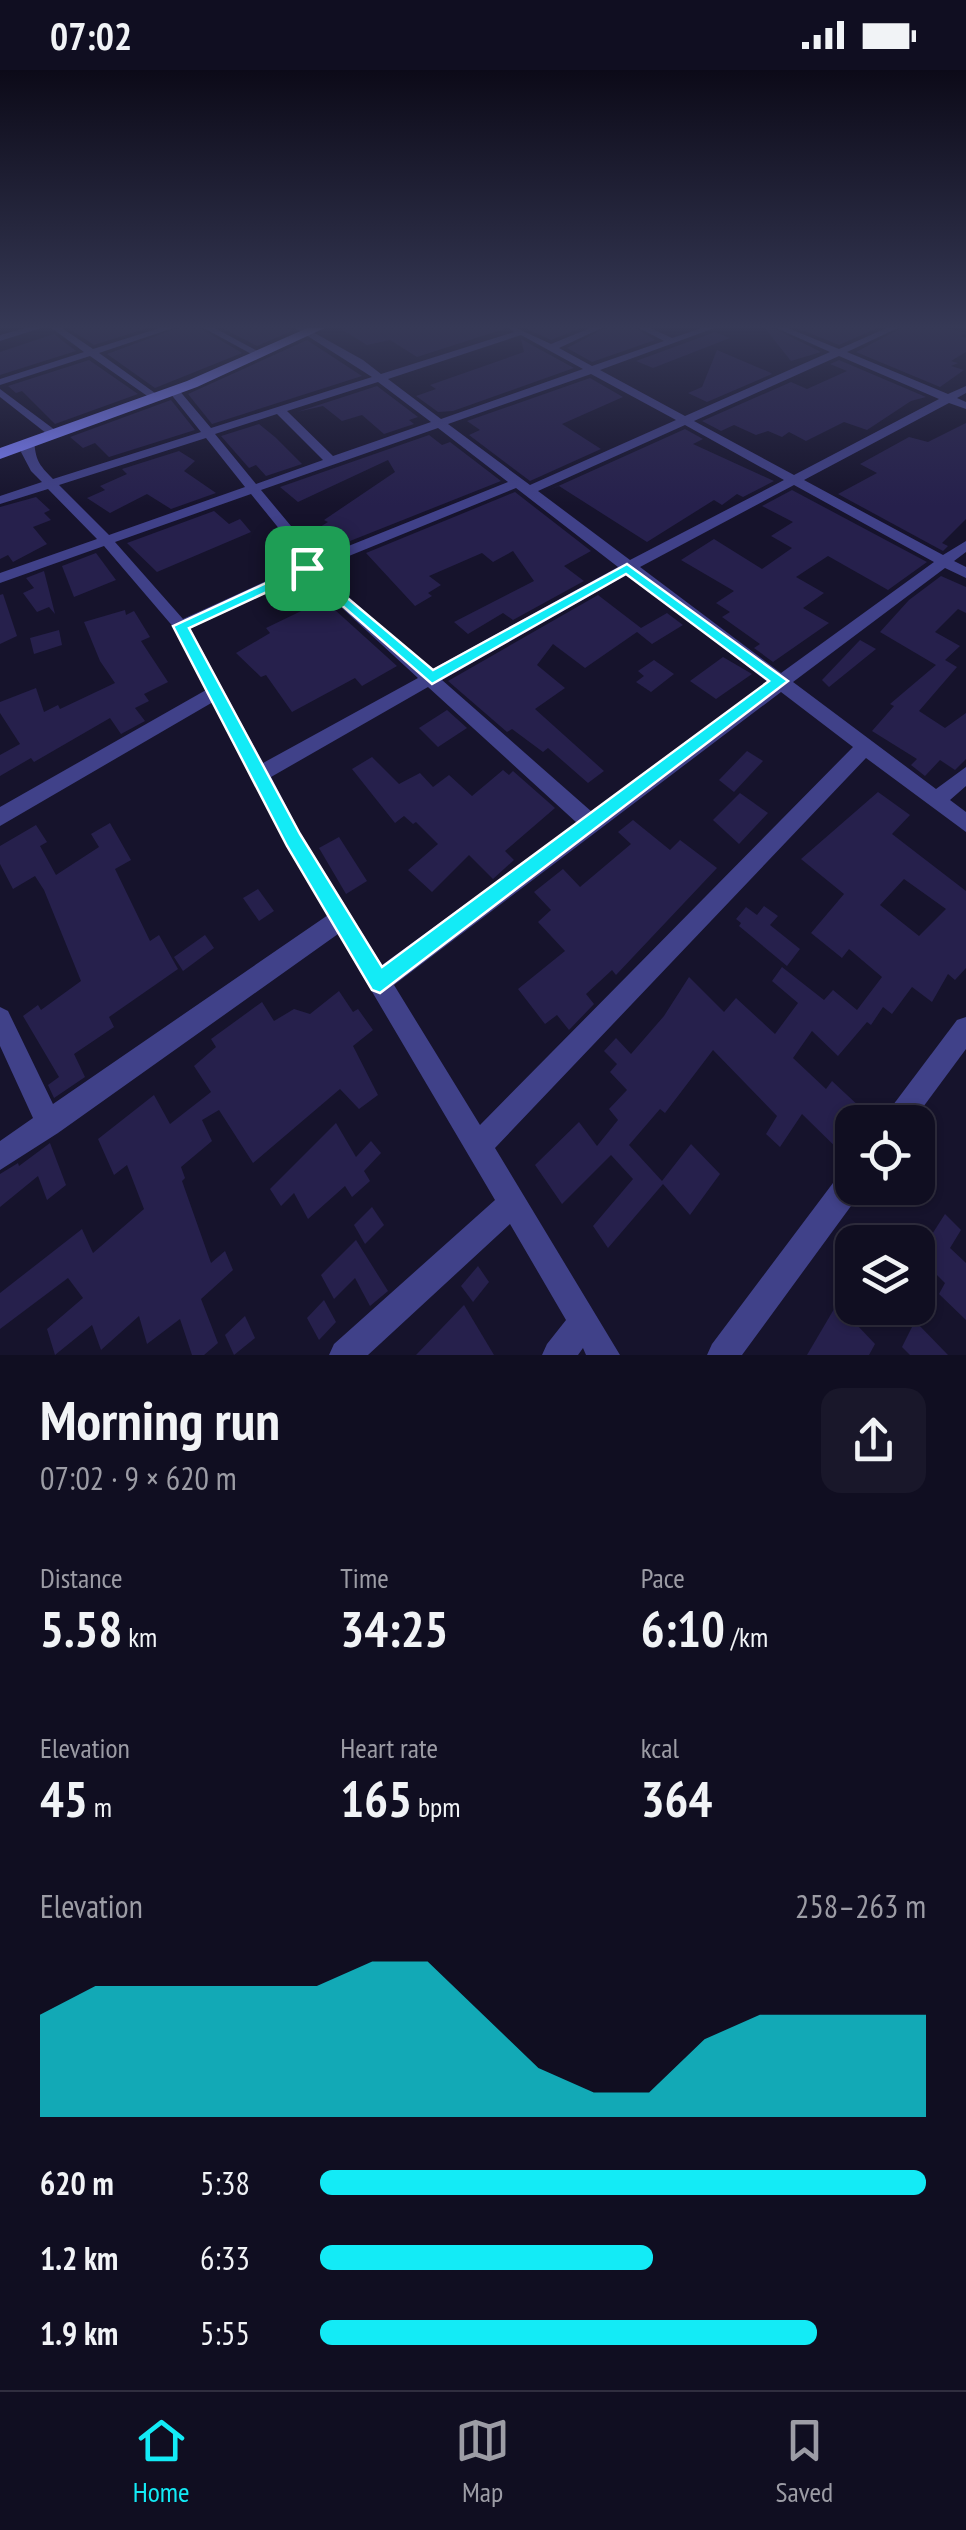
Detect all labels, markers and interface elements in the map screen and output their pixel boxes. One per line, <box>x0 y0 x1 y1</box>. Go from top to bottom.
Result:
text: 07:02 <box>50 11 132 60</box>
pin <box>265 526 350 611</box>
icon: arrive <box>280 541 335 596</box>
map controls <box>835 1105 935 1325</box>
button: locate <box>835 1105 935 1205</box>
button: layers <box>835 1225 935 1325</box>
text: Morning run <box>40 1384 280 1455</box>
button: share <box>821 1388 926 1493</box>
text: 07:02 · 9 × 620 m <box>40 1457 237 1499</box>
text: Distance <box>40 1559 123 1596</box>
text: Time <box>340 1559 389 1596</box>
text: Pace <box>641 1559 685 1596</box>
text: 5.58 <box>40 1596 122 1661</box>
text: 34:25 <box>340 1596 448 1661</box>
text: 6:10 <box>641 1596 725 1661</box>
text: km <box>122 1618 157 1655</box>
text: /km <box>725 1618 768 1655</box>
text: Elevation <box>40 1729 130 1766</box>
text: Heart rate <box>340 1729 438 1766</box>
text: kcal <box>641 1729 679 1766</box>
text: 45 <box>40 1766 88 1831</box>
text: 165 <box>340 1766 412 1831</box>
text: 364 <box>641 1766 712 1831</box>
text: m <box>88 1788 112 1825</box>
text: bpm <box>412 1788 461 1825</box>
text: Elevation <box>40 1885 143 1927</box>
text: 258–263 m <box>795 1885 926 1927</box>
text: 620 m <box>40 2162 114 2204</box>
text: 5:38 <box>200 2162 250 2204</box>
text: 1.2 km <box>40 2237 118 2279</box>
text: 6:33 <box>200 2237 250 2279</box>
text: 1.9 km <box>40 2312 118 2354</box>
text: 5:55 <box>200 2312 250 2354</box>
tab: Home <box>133 2413 190 2510</box>
tab: Map <box>455 2413 510 2510</box>
tab: Saved <box>776 2413 833 2510</box>

